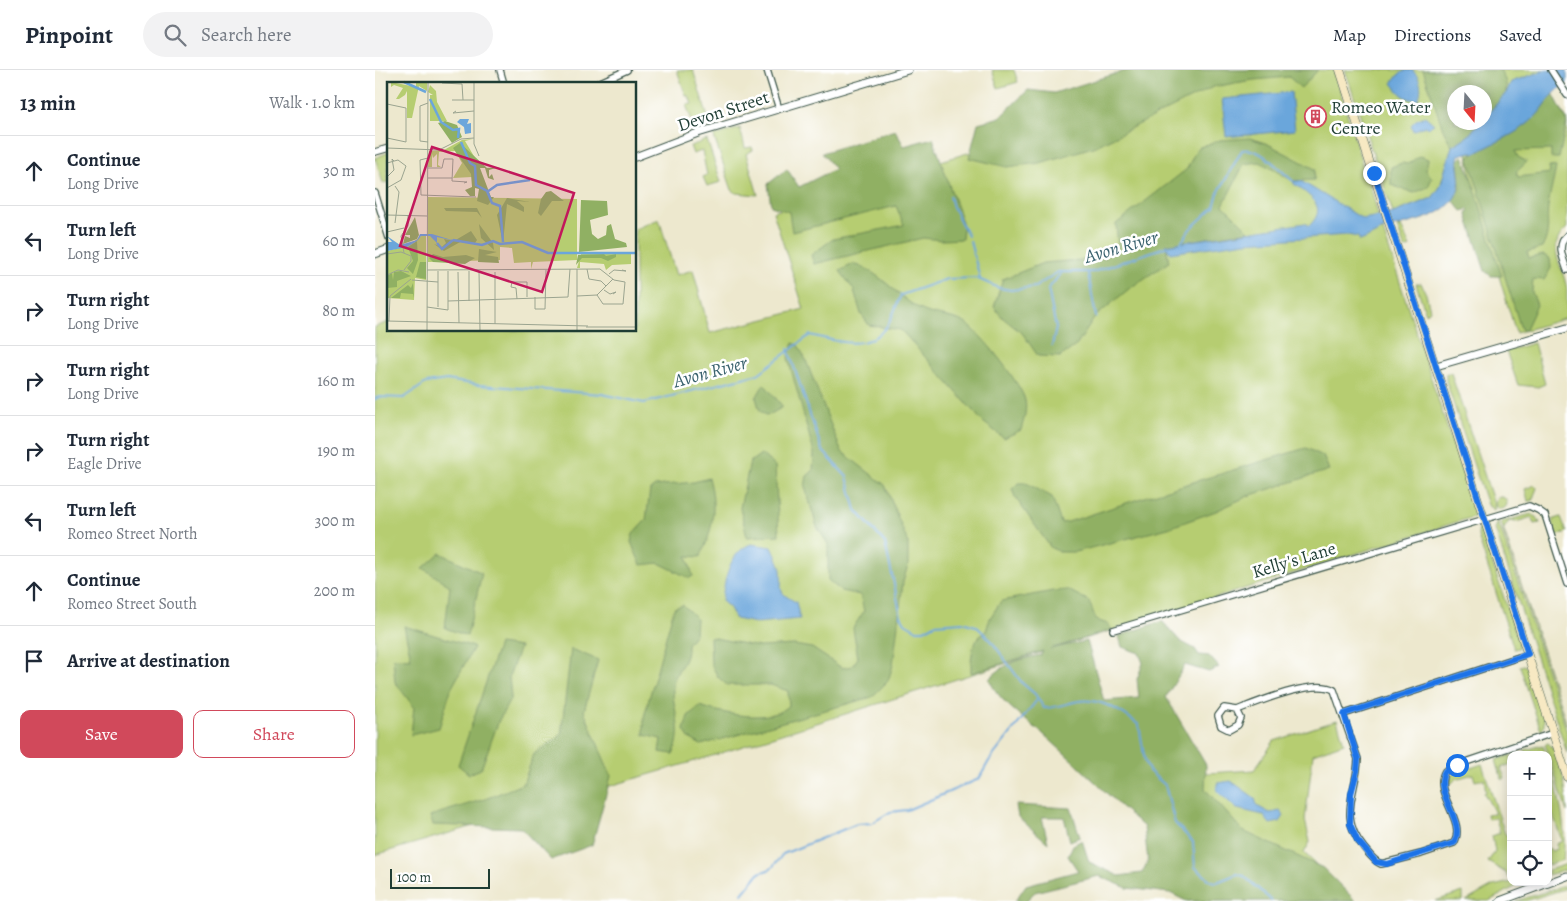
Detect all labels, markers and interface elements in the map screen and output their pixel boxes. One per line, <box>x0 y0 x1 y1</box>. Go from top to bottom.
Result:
search box <box>143 12 493 57</box>
text: Pinpoint <box>25 19 113 51</box>
icon: search <box>161 21 189 49</box>
text: Search here <box>201 22 291 48</box>
text: Map <box>1333 23 1366 47</box>
text: Directions <box>1394 23 1471 47</box>
text: Saved <box>1499 23 1542 47</box>
inset map <box>387 82 636 331</box>
street label: Devon Street <box>674 85 772 137</box>
north arrow <box>1447 85 1492 130</box>
text: 13 min <box>20 89 76 117</box>
text: Walk · 1.0 km <box>269 92 355 114</box>
place label: Romeo Water Centre <box>1331 95 1431 140</box>
building icon: Romeo Water Centre <box>1303 105 1327 129</box>
text: Continue <box>67 147 141 173</box>
icon: ahead <box>20 157 48 185</box>
text: 30 m <box>323 160 355 182</box>
route end <box>1363 162 1386 185</box>
text: Long Drive <box>67 173 139 195</box>
text: Turn left <box>67 217 136 243</box>
water label: Avon River <box>1081 224 1162 270</box>
icon: left <box>20 227 48 255</box>
text: 60 m <box>323 230 355 252</box>
text: Long Drive <box>67 243 139 265</box>
text: Turn right <box>67 287 149 313</box>
icon: right <box>20 297 48 325</box>
text: 80 m <box>322 300 355 322</box>
text: Long Drive <box>67 313 139 335</box>
water label: Avon River <box>670 349 751 395</box>
text: Turn right <box>67 357 149 383</box>
icon: right <box>20 367 48 395</box>
text: 160 m <box>317 370 355 392</box>
text: Long Drive <box>67 383 139 405</box>
text: Turn right <box>67 427 149 453</box>
icon: right <box>20 437 48 465</box>
text: 190 m <box>317 440 355 462</box>
text: Eagle Drive <box>67 453 142 475</box>
text: Turn left <box>67 497 136 523</box>
icon: left <box>20 507 48 535</box>
text: 300 m <box>315 510 355 532</box>
text: Romeo Street North <box>67 523 198 545</box>
street label: Kelly's Lane <box>1249 536 1339 584</box>
text: Continue <box>67 567 141 593</box>
icon: ahead <box>20 577 48 605</box>
text: 200 m <box>314 580 355 602</box>
text: Romeo Street South <box>67 593 197 615</box>
icon: arrive <box>20 647 48 675</box>
text: Arrive at destination <box>67 648 230 674</box>
button: Save <box>20 710 183 758</box>
button: Share <box>193 710 355 758</box>
map controls <box>1507 751 1552 886</box>
button: + <box>1507 751 1552 796</box>
route start <box>1446 754 1469 777</box>
button: − <box>1507 796 1552 841</box>
button: locate <box>1507 841 1552 886</box>
scale bar <box>390 866 490 889</box>
text: 100 m <box>397 868 431 887</box>

